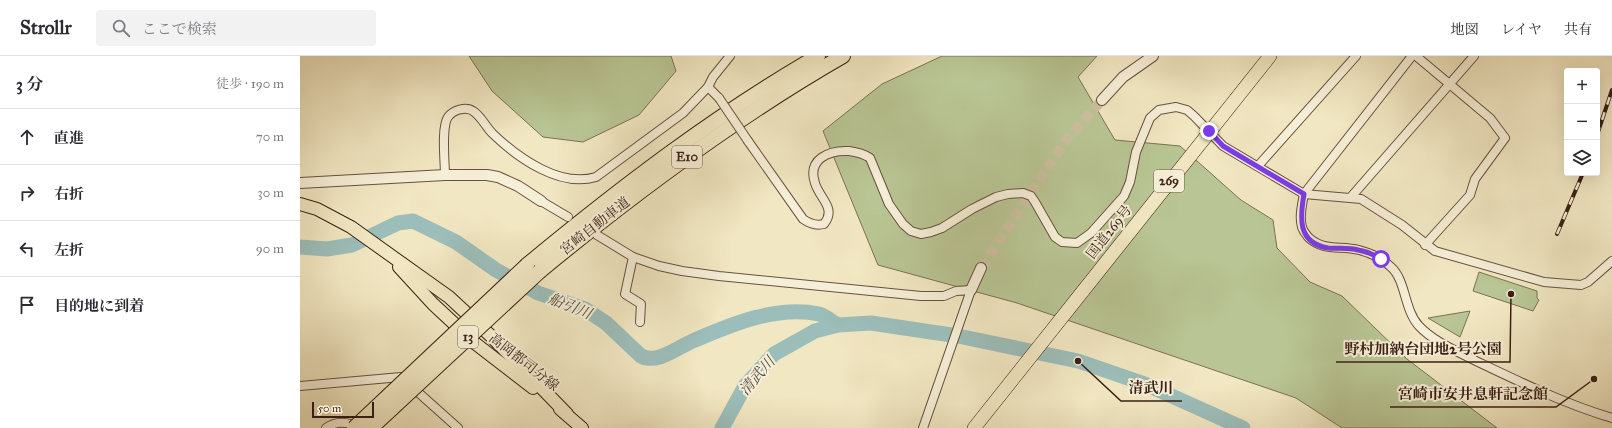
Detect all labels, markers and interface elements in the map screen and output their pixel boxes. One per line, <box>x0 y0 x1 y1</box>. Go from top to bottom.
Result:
search box <box>96 10 376 46</box>
text: Strollr <box>20 16 72 39</box>
icon: search <box>110 17 132 39</box>
text: ここで検索 <box>142 20 217 38</box>
text: 地図 <box>1451 21 1479 38</box>
text: レイヤ <box>1501 21 1542 38</box>
text: 共有 <box>1564 21 1592 38</box>
map controls <box>1564 68 1600 176</box>
button: + <box>1564 68 1600 104</box>
text: 3 分 <box>16 74 43 95</box>
text: 徒歩 · 190 m <box>216 76 284 92</box>
button: − <box>1564 104 1600 140</box>
route end <box>1200 122 1218 140</box>
icon: ahead <box>16 126 38 148</box>
text: 直進 <box>54 129 84 147</box>
text: 70 m <box>256 129 284 145</box>
button: layers <box>1564 140 1600 176</box>
road number: E10 <box>672 146 702 168</box>
road number: 269 <box>1154 170 1184 192</box>
icon: right <box>16 182 38 204</box>
text: 右折 <box>54 185 84 203</box>
text: 30 m <box>258 185 284 201</box>
street label: 宮崎自動車道 <box>557 193 633 259</box>
street label: 国道269号 <box>1083 202 1135 262</box>
icon: left <box>16 238 38 260</box>
text: 左折 <box>54 241 84 259</box>
text: 90 m <box>256 241 284 257</box>
route start <box>1372 250 1390 268</box>
water label: 船引川 <box>546 289 596 324</box>
icon: arrive <box>16 294 38 316</box>
text: 目的地に到着 <box>54 297 144 315</box>
road number: 13 <box>458 326 478 348</box>
street label: 高岡都司分線 <box>486 329 562 395</box>
callout: 野村加納台団地2号公園 <box>1336 335 1510 362</box>
text: 野村加納台団地2号公園 <box>1344 340 1502 358</box>
water label: 清武川 <box>735 352 780 399</box>
callout: 清武川 <box>1121 374 1182 401</box>
text: 清武川 <box>1128 379 1174 397</box>
callout: 宮崎市安井息軒記念館 <box>1390 380 1556 407</box>
text: 宮崎市安井息軒記念館 <box>1398 385 1548 403</box>
scale bar <box>312 400 374 419</box>
text: 50 m <box>318 402 341 415</box>

